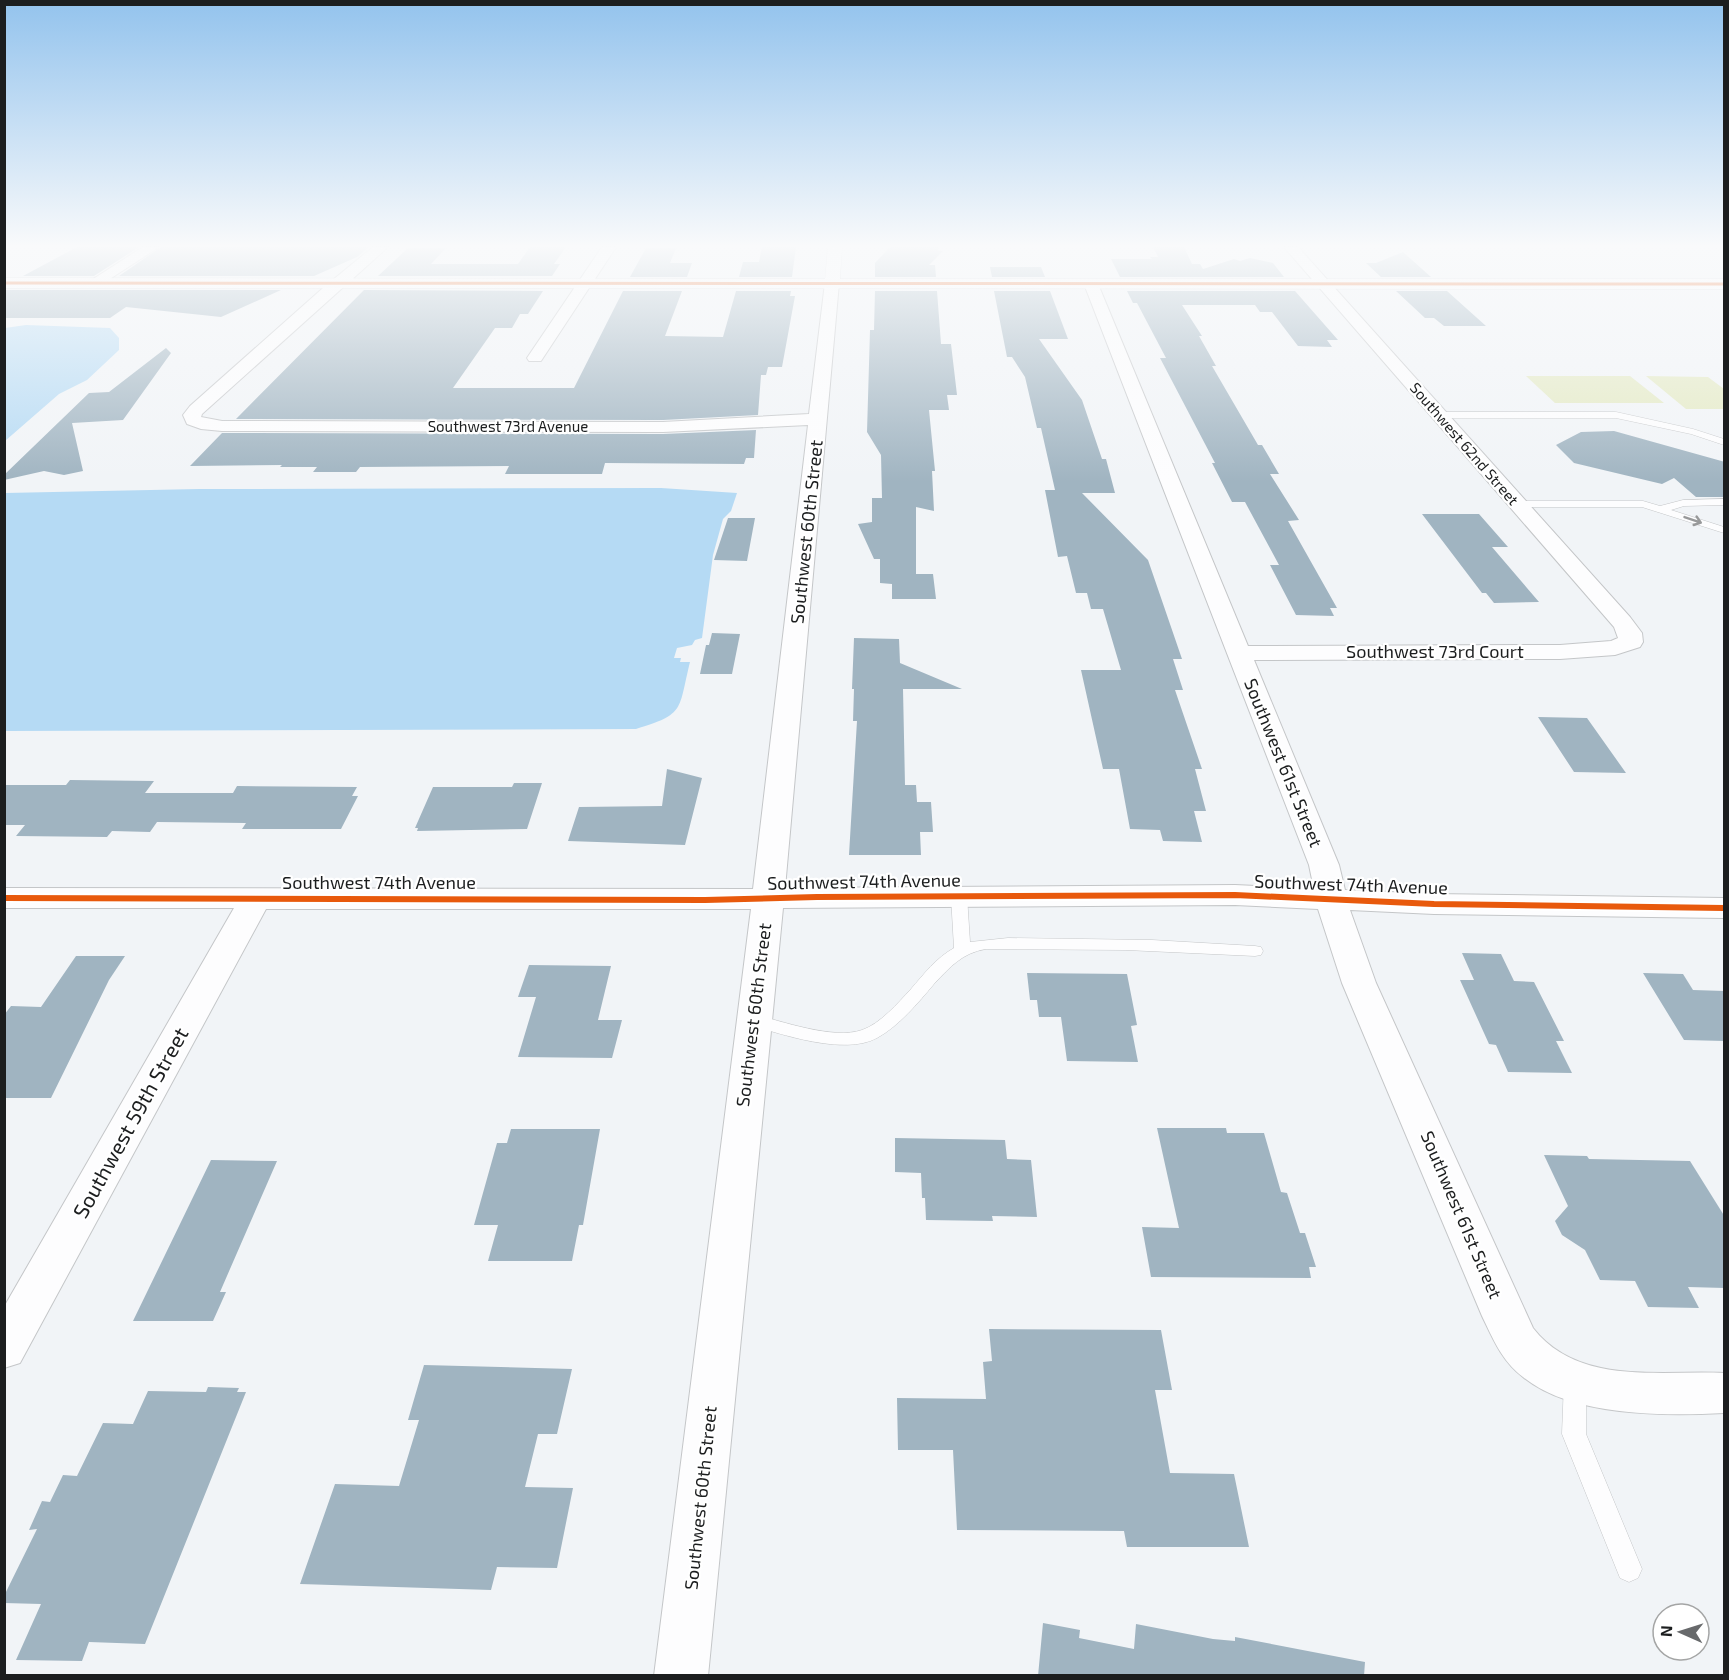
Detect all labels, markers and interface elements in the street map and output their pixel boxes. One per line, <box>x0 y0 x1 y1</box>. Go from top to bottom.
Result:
street label: Southwest 62nd Street <box>1407 378 1523 508</box>
street label: Southwest 73rd Avenue <box>428 417 588 435</box>
street label: Southwest 60th Street <box>785 439 827 625</box>
one-way arrow <box>1683 515 1702 526</box>
street label: Southwest 73rd Court <box>1346 640 1524 662</box>
street label: Southwest 61st Street <box>1240 675 1328 850</box>
street label: Southwest 74th Avenue <box>767 868 961 894</box>
street label: Southwest 74th Avenue <box>1254 870 1448 898</box>
street label: Southwest 74th Avenue <box>282 871 476 893</box>
street label: Southwest 60th Street <box>731 922 775 1108</box>
street label: Southwest 59th Street <box>67 1023 193 1222</box>
street label: Southwest 61st Street <box>1417 1128 1507 1302</box>
street label: Southwest 60th Street <box>679 1405 721 1591</box>
north arrow <box>1651 1602 1711 1662</box>
text: N <box>1656 1625 1675 1637</box>

